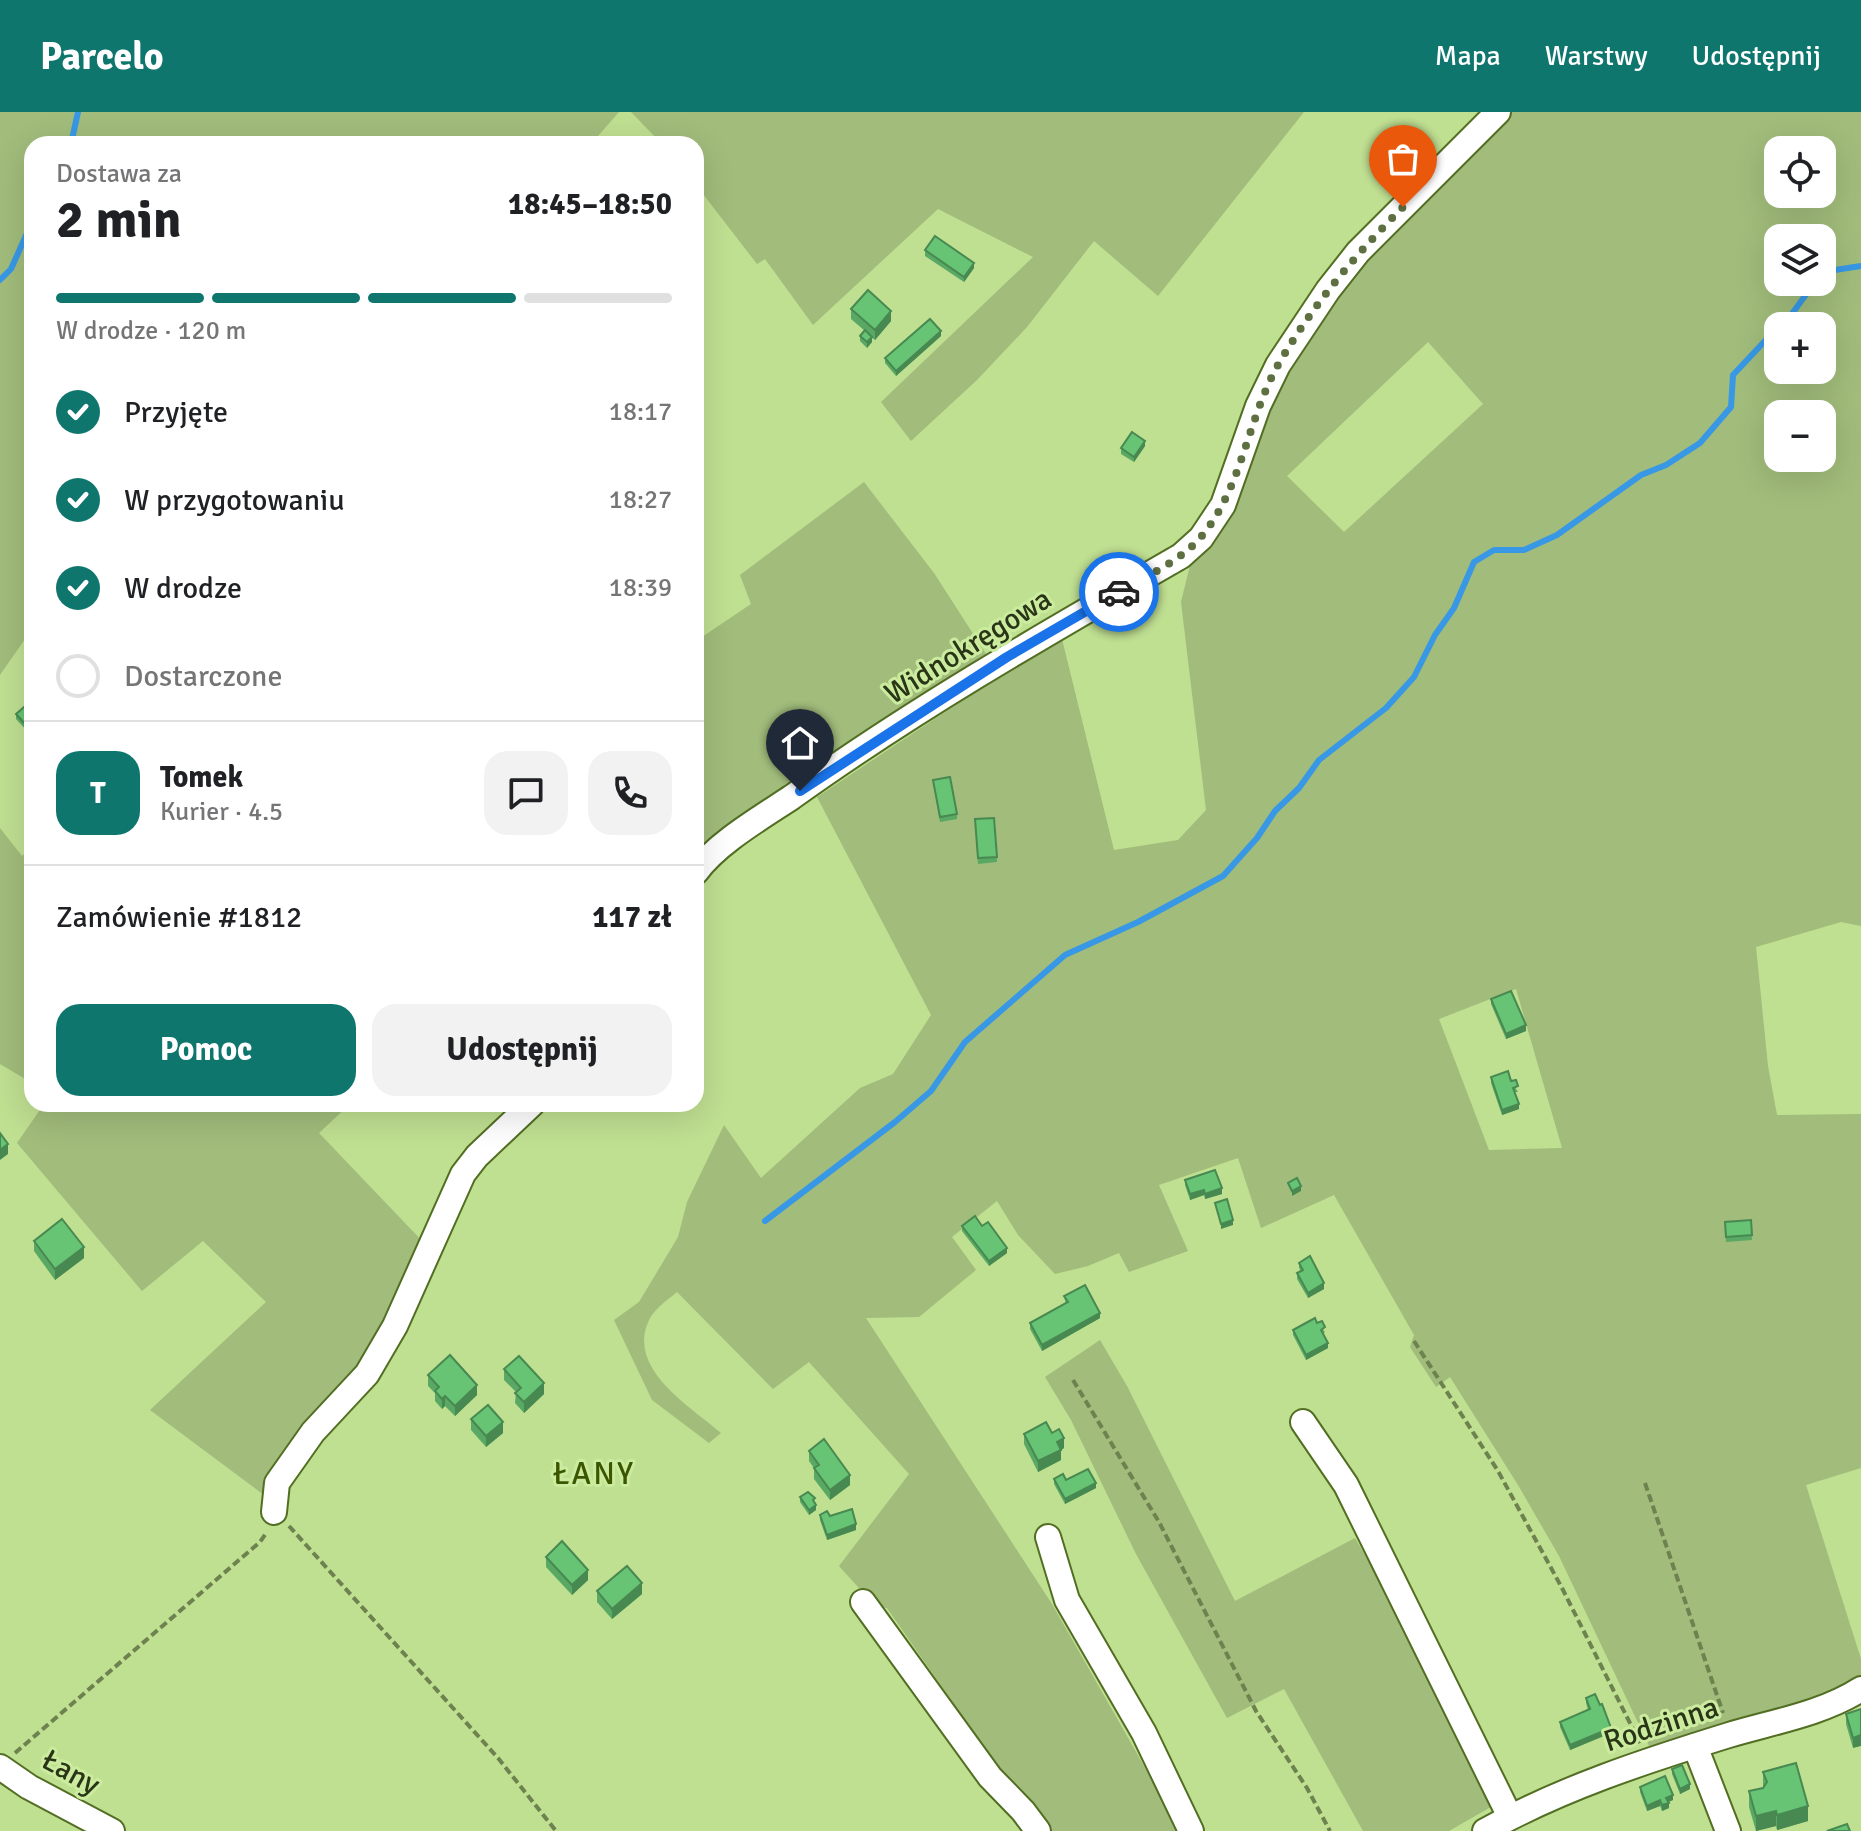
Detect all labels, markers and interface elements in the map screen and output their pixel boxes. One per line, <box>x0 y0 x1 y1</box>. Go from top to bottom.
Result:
text: Parcelo <box>40 33 164 80</box>
text: Mapa <box>1435 39 1501 73</box>
text: Warstwy <box>1545 39 1648 73</box>
text: Udostępnij <box>1692 39 1821 73</box>
pin <box>1369 125 1437 207</box>
map controls <box>1764 136 1836 472</box>
button: locate <box>1764 136 1836 208</box>
icon: bag <box>1381 137 1425 181</box>
text: Dostawa za <box>56 158 182 190</box>
text: 18:45–18:50 <box>508 186 672 223</box>
text: 2 min <box>56 188 182 252</box>
button: layers <box>1764 224 1836 296</box>
button: + <box>1764 312 1836 384</box>
text: W drodze · 120 m <box>56 315 246 347</box>
icon: check <box>56 390 100 434</box>
text: Przyjęte <box>124 394 228 431</box>
text: 18:17 <box>609 396 672 428</box>
button: − <box>1764 400 1836 472</box>
icon: check <box>56 478 100 522</box>
text: W przygotowaniu <box>124 482 345 519</box>
text: 18:27 <box>609 484 672 516</box>
courier <box>1079 552 1159 632</box>
icon: check <box>56 566 100 610</box>
text: W drodze <box>124 570 242 607</box>
icon: car <box>1097 570 1141 614</box>
text: 18:39 <box>609 572 672 604</box>
street label: Widnokręgowa <box>878 580 1059 712</box>
text: Dostarczone <box>124 658 282 695</box>
pin <box>766 709 834 791</box>
icon: home <box>778 721 822 765</box>
button: chat <box>484 751 568 835</box>
button: phone <box>588 751 672 835</box>
text: Tomek <box>160 759 243 796</box>
text: T <box>90 775 106 812</box>
text: Kurier · 4.5 <box>160 796 283 828</box>
text: Zamówienie #1812 <box>56 899 302 936</box>
text: 117 zł <box>592 899 672 936</box>
button: Pomoc <box>56 1004 356 1096</box>
button: Udostępnij <box>372 1004 672 1096</box>
district label: ŁANY <box>553 1454 635 1493</box>
street label: Rodzinna <box>1599 1689 1723 1760</box>
street label: Łany <box>35 1742 106 1803</box>

